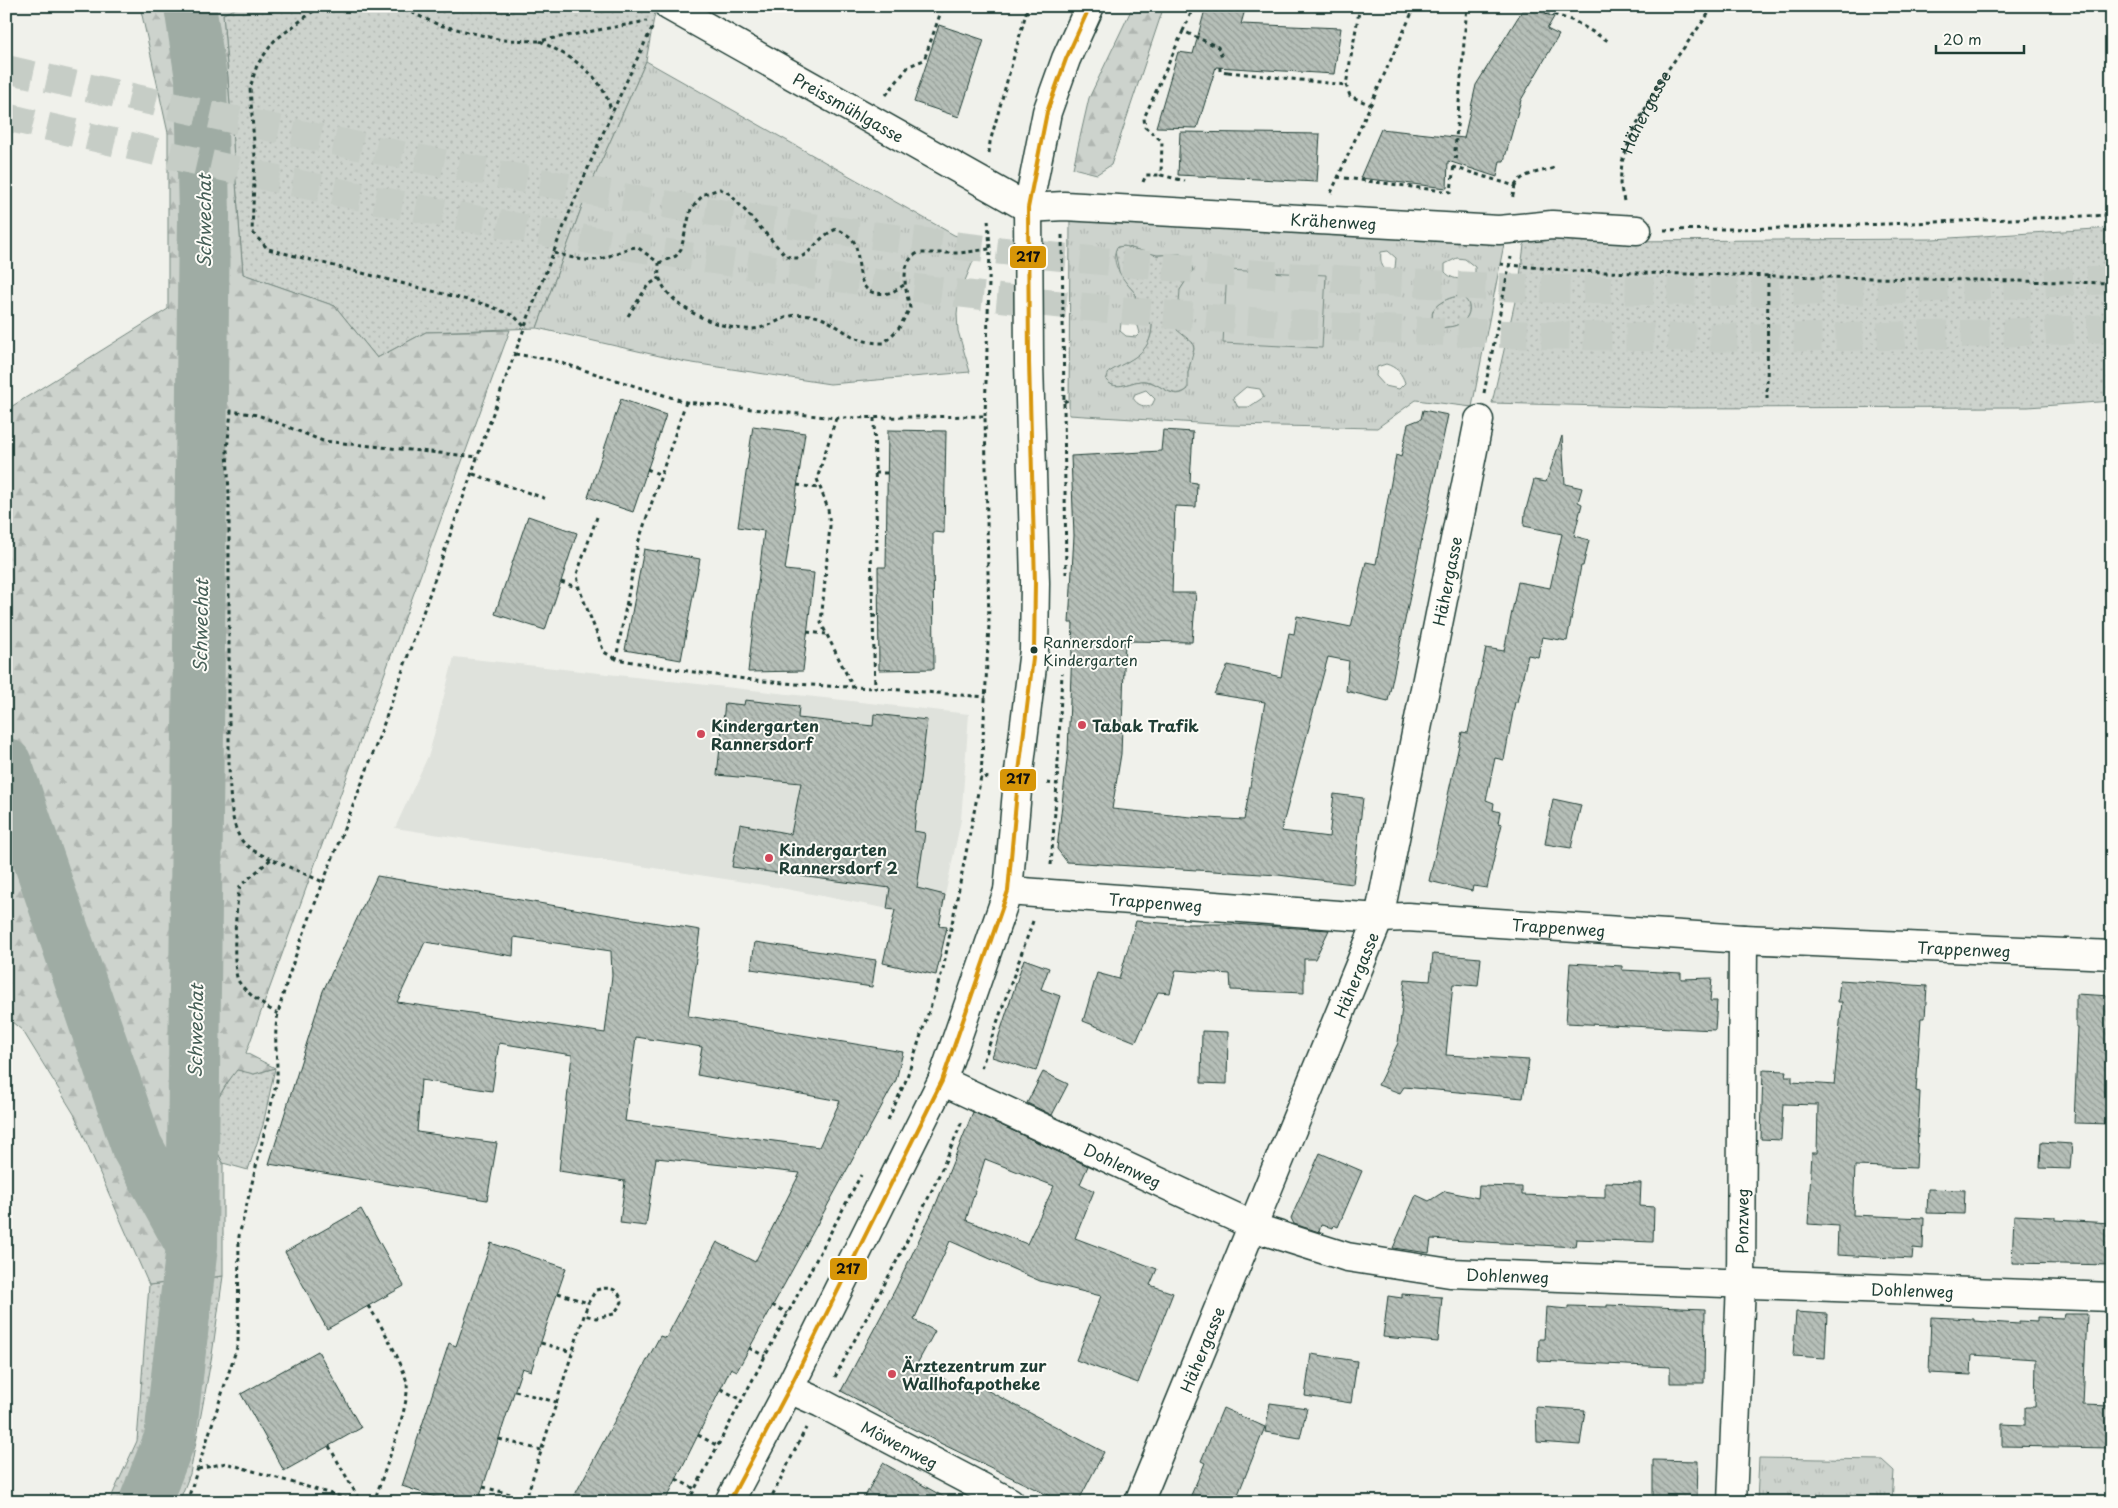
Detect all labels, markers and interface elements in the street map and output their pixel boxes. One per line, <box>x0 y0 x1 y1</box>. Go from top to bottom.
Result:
scale bar <box>1936 22 2023 54</box>
text: 20 m <box>1943 27 1982 50</box>
street label: Hähergasse <box>1614 65 1676 157</box>
street label: Preissmühlgasse <box>789 66 908 148</box>
water label: Schwechat <box>190 172 217 268</box>
street label: Krähenweg <box>1290 207 1377 235</box>
line badge: 217 <box>1009 245 1047 269</box>
text: 217 <box>1016 246 1041 267</box>
street label: Hähergasse <box>1426 534 1467 628</box>
water label: Schwechat <box>186 576 214 673</box>
place label: Rannersdorf Kindergarten <box>1043 630 1138 671</box>
marker: Rannersdorf Kindergarten <box>1029 645 1039 655</box>
place label: Kindergarten Rannersdorf <box>711 713 819 755</box>
place label: Tabak Trafik <box>1092 713 1199 737</box>
marker: Tabak Trafik <box>1076 719 1088 731</box>
marker: Kindergarten Rannersdorf <box>695 728 707 740</box>
line badge: 217 <box>999 768 1037 792</box>
text: 217 <box>1006 768 1031 789</box>
place label: Kindergarten Rannersdorf 2 <box>779 837 898 879</box>
marker: Kindergarten Rannersdorf 2 <box>763 852 775 864</box>
street label: Trappenweg <box>1108 886 1203 917</box>
street label: Trappenweg <box>1511 912 1606 942</box>
street label: Hähergasse <box>1327 928 1384 1021</box>
street label: Trappenweg <box>1917 935 2011 963</box>
water label: Schwechat <box>181 981 209 1078</box>
street label: Dohlenweg <box>1080 1136 1165 1193</box>
street label: Ponzweg <box>1729 1188 1754 1254</box>
line badge: 217 <box>829 1257 868 1281</box>
text: 217 <box>836 1258 861 1279</box>
street label: Dohlenweg <box>1465 1262 1550 1289</box>
street label: Dohlenweg <box>1870 1276 1954 1303</box>
street label: Hähergasse <box>1173 1303 1230 1396</box>
place label: Ärztezentrum zur Wallhofapotheke <box>902 1353 1047 1395</box>
marker: Ärztezentrum zur Wallhofapotheke <box>886 1368 898 1380</box>
street label: Möwenweg <box>857 1414 943 1474</box>

